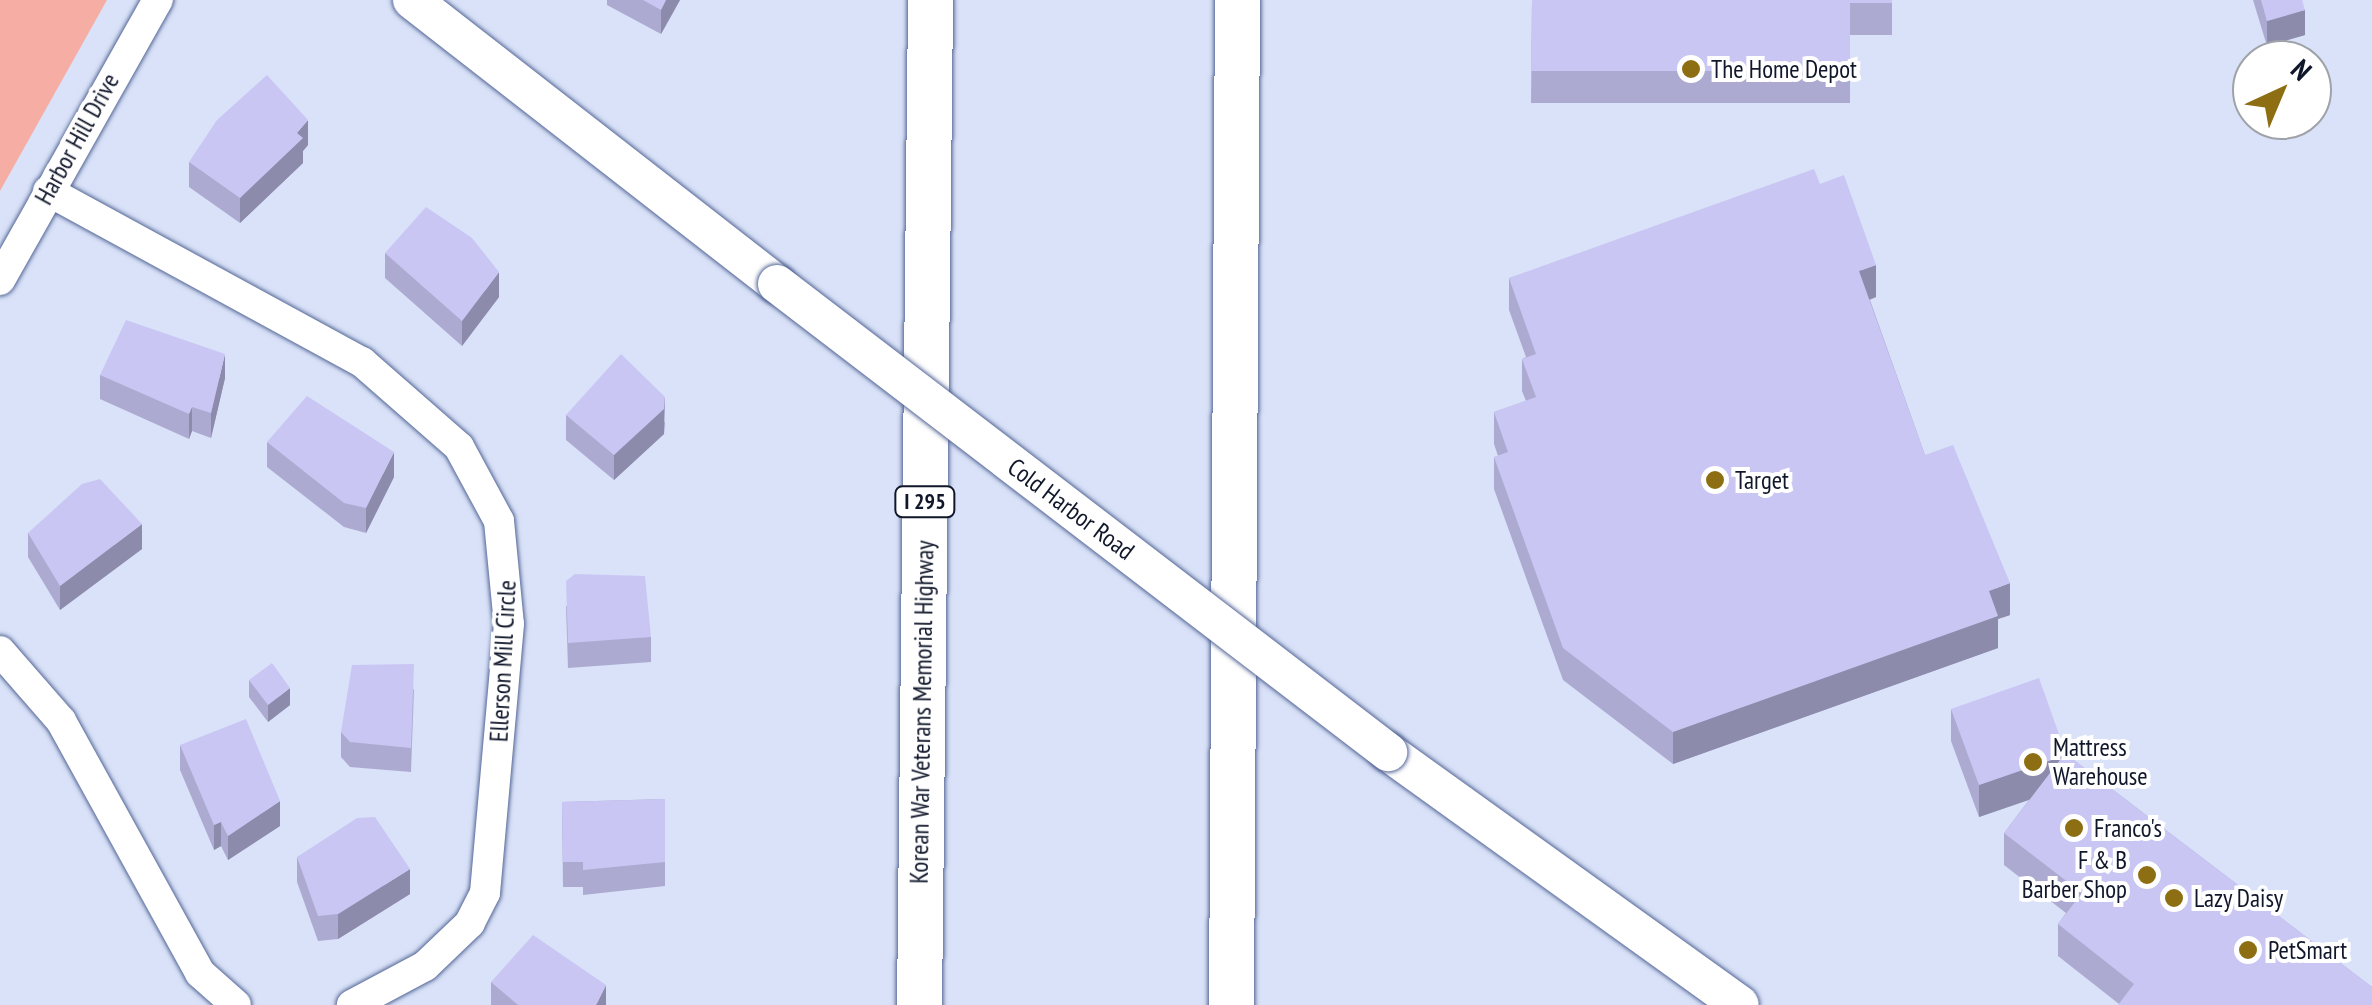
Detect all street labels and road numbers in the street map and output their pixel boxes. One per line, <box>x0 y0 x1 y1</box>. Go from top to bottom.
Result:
street label: Harbor Hill Drive <box>29 68 125 210</box>
street label: Cold Harbor Road <box>1002 452 1140 566</box>
road number: I 295 <box>892 485 958 519</box>
street label: Korean War Veterans Memorial Highway <box>904 540 940 884</box>
street label: Ellerson Mill Circle <box>484 579 522 743</box>

